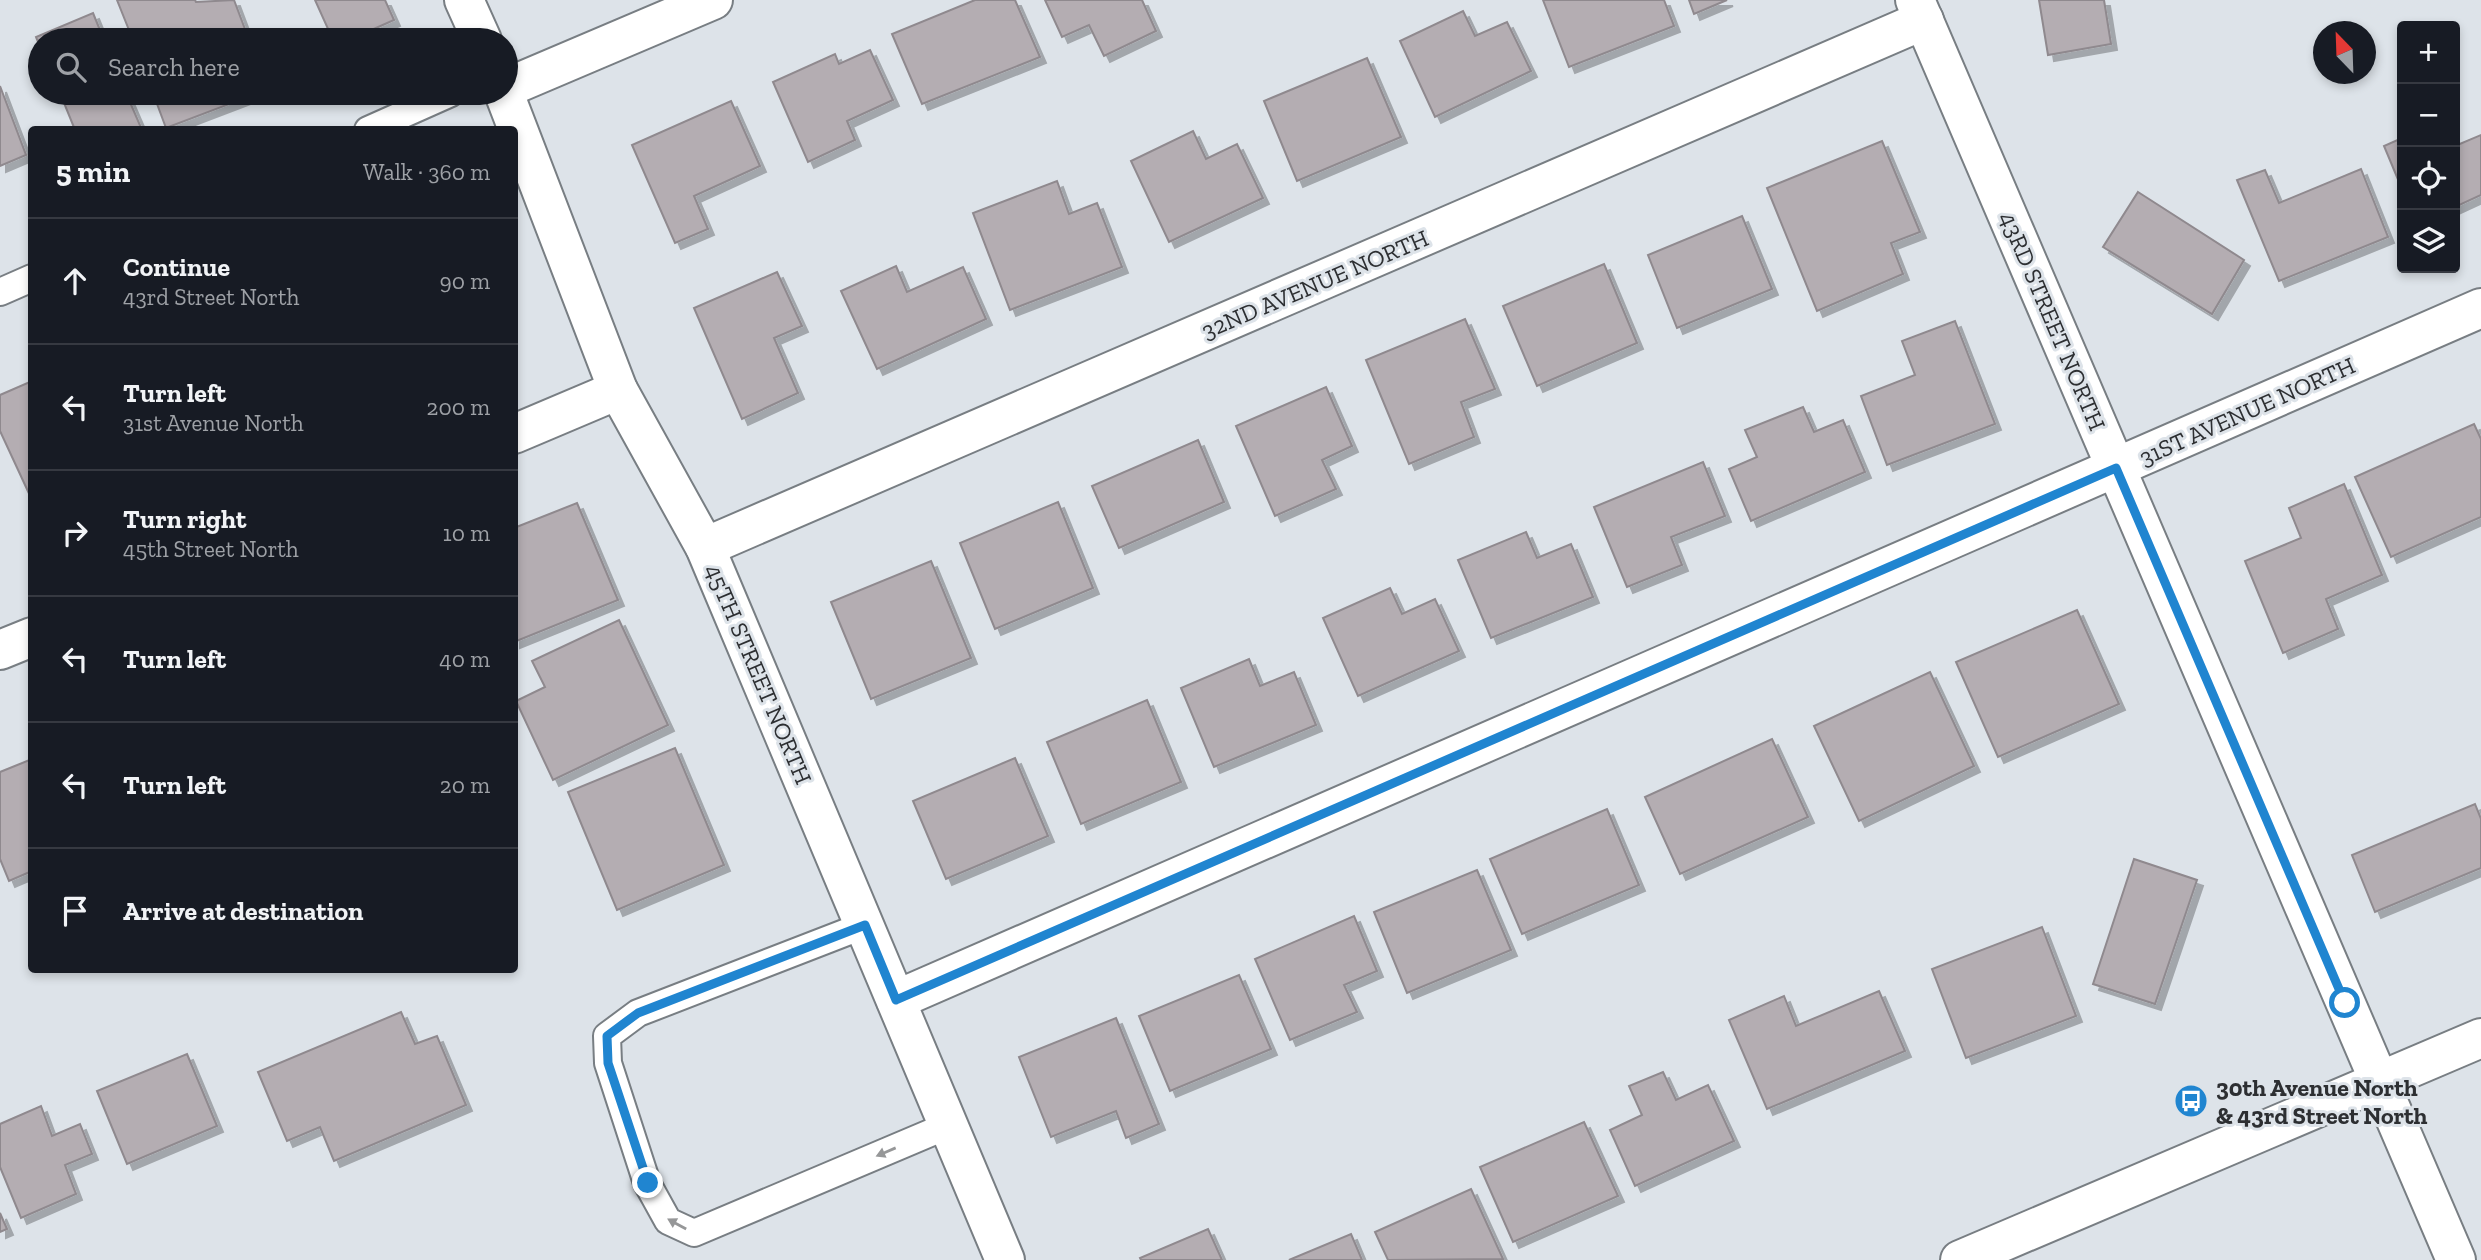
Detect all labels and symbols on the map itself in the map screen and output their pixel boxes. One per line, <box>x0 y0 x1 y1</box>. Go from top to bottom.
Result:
north arrow <box>2313 21 2376 84</box>
street label: 43RD STREET NORTH <box>1994 207 2112 435</box>
street label: 32ND AVENUE NORTH <box>1197 223 1433 345</box>
street label: 31ST AVENUE NORTH <box>2135 350 2359 472</box>
street label: 45TH STREET NORTH <box>699 559 819 789</box>
route start <box>2329 987 2360 1018</box>
place label: 30th Avenue North & 43rd Street North <box>2216 1073 2428 1130</box>
bus stop icon: 30th Avenue North & 43rd Street North <box>2172 1082 2210 1120</box>
one-way arrow <box>875 1147 896 1158</box>
route end <box>632 1167 663 1198</box>
one-way arrow <box>667 1218 686 1230</box>

